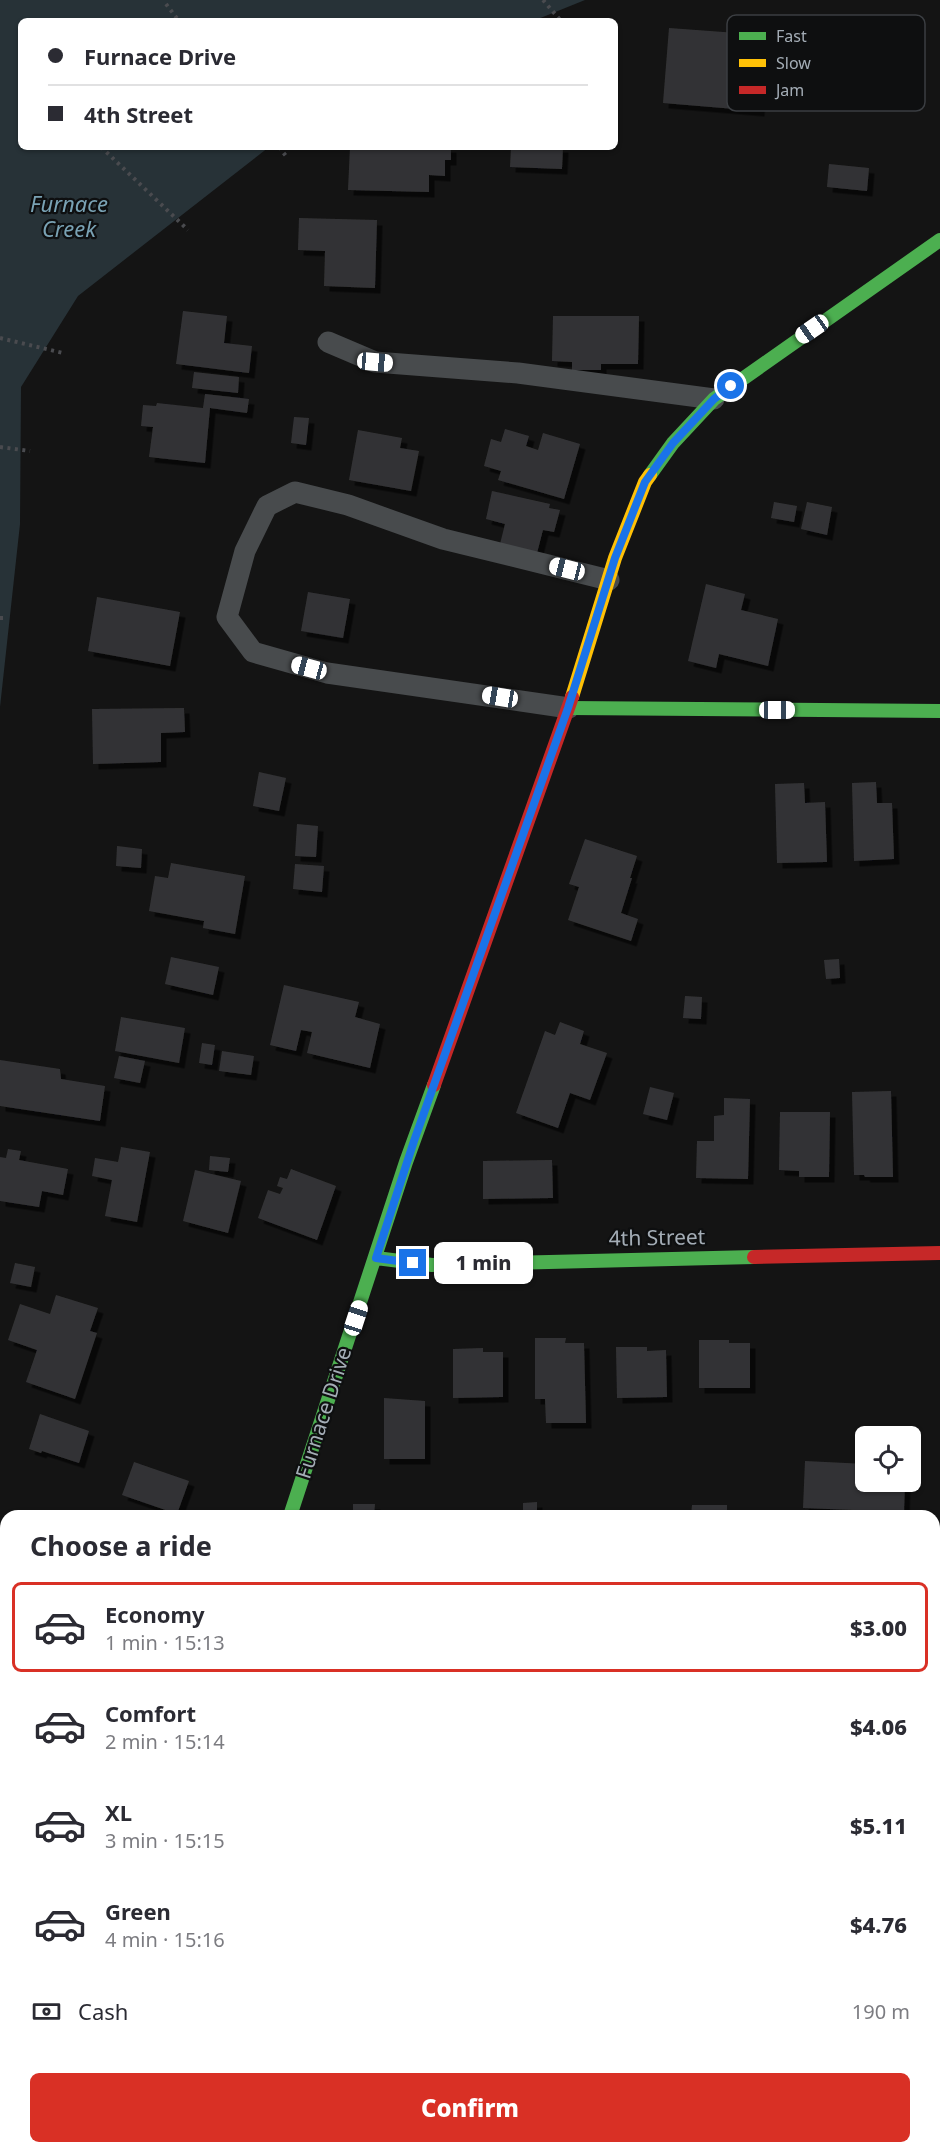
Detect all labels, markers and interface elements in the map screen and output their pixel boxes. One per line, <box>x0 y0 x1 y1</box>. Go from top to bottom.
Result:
legend <box>727 15 925 111</box>
text: Fast <box>776 25 807 47</box>
text: Furnace Drive <box>84 41 236 71</box>
text: Slow <box>776 52 811 74</box>
text: Jam <box>774 79 804 101</box>
text: 4th Street <box>84 99 193 129</box>
water label: Furnace Creek <box>30 188 108 243</box>
car <box>792 311 832 347</box>
car <box>356 351 394 373</box>
route start <box>717 372 744 399</box>
car <box>547 556 587 582</box>
car <box>289 655 329 681</box>
car <box>481 685 519 709</box>
car <box>759 701 795 719</box>
street label: 4th Street <box>608 1222 706 1252</box>
callout: 1 min <box>434 1242 533 1284</box>
route end <box>399 1249 426 1276</box>
text: 1 min <box>456 1249 511 1276</box>
car <box>342 1298 370 1338</box>
street label: Furnace Drive <box>289 1343 357 1482</box>
map controls <box>855 1426 921 1492</box>
button: locate <box>855 1426 921 1492</box>
text: Choose a ride <box>30 1527 212 1564</box>
text: Economy <box>105 1599 204 1629</box>
icon: car <box>33 1600 87 1654</box>
text: $3.00 <box>850 1612 907 1642</box>
text: 1 min · 15:13 <box>105 1629 225 1656</box>
text: Comfort <box>105 1698 196 1728</box>
icon: car <box>33 1699 87 1753</box>
text: $4.06 <box>850 1711 907 1741</box>
text: 2 min · 15:14 <box>105 1728 225 1755</box>
text: XL <box>105 1797 132 1827</box>
icon: car <box>33 1798 87 1852</box>
text: $5.11 <box>850 1810 907 1840</box>
text: 3 min · 15:15 <box>105 1827 225 1854</box>
text: Green <box>105 1896 171 1926</box>
icon: car <box>33 1897 87 1951</box>
text: $4.76 <box>850 1909 907 1939</box>
text: 4 min · 15:16 <box>105 1926 225 1953</box>
icon: cash <box>30 1995 63 2028</box>
text: Cash <box>78 1996 128 2026</box>
text: 190 m <box>852 1998 910 2025</box>
button: Confirm <box>30 2073 910 2142</box>

